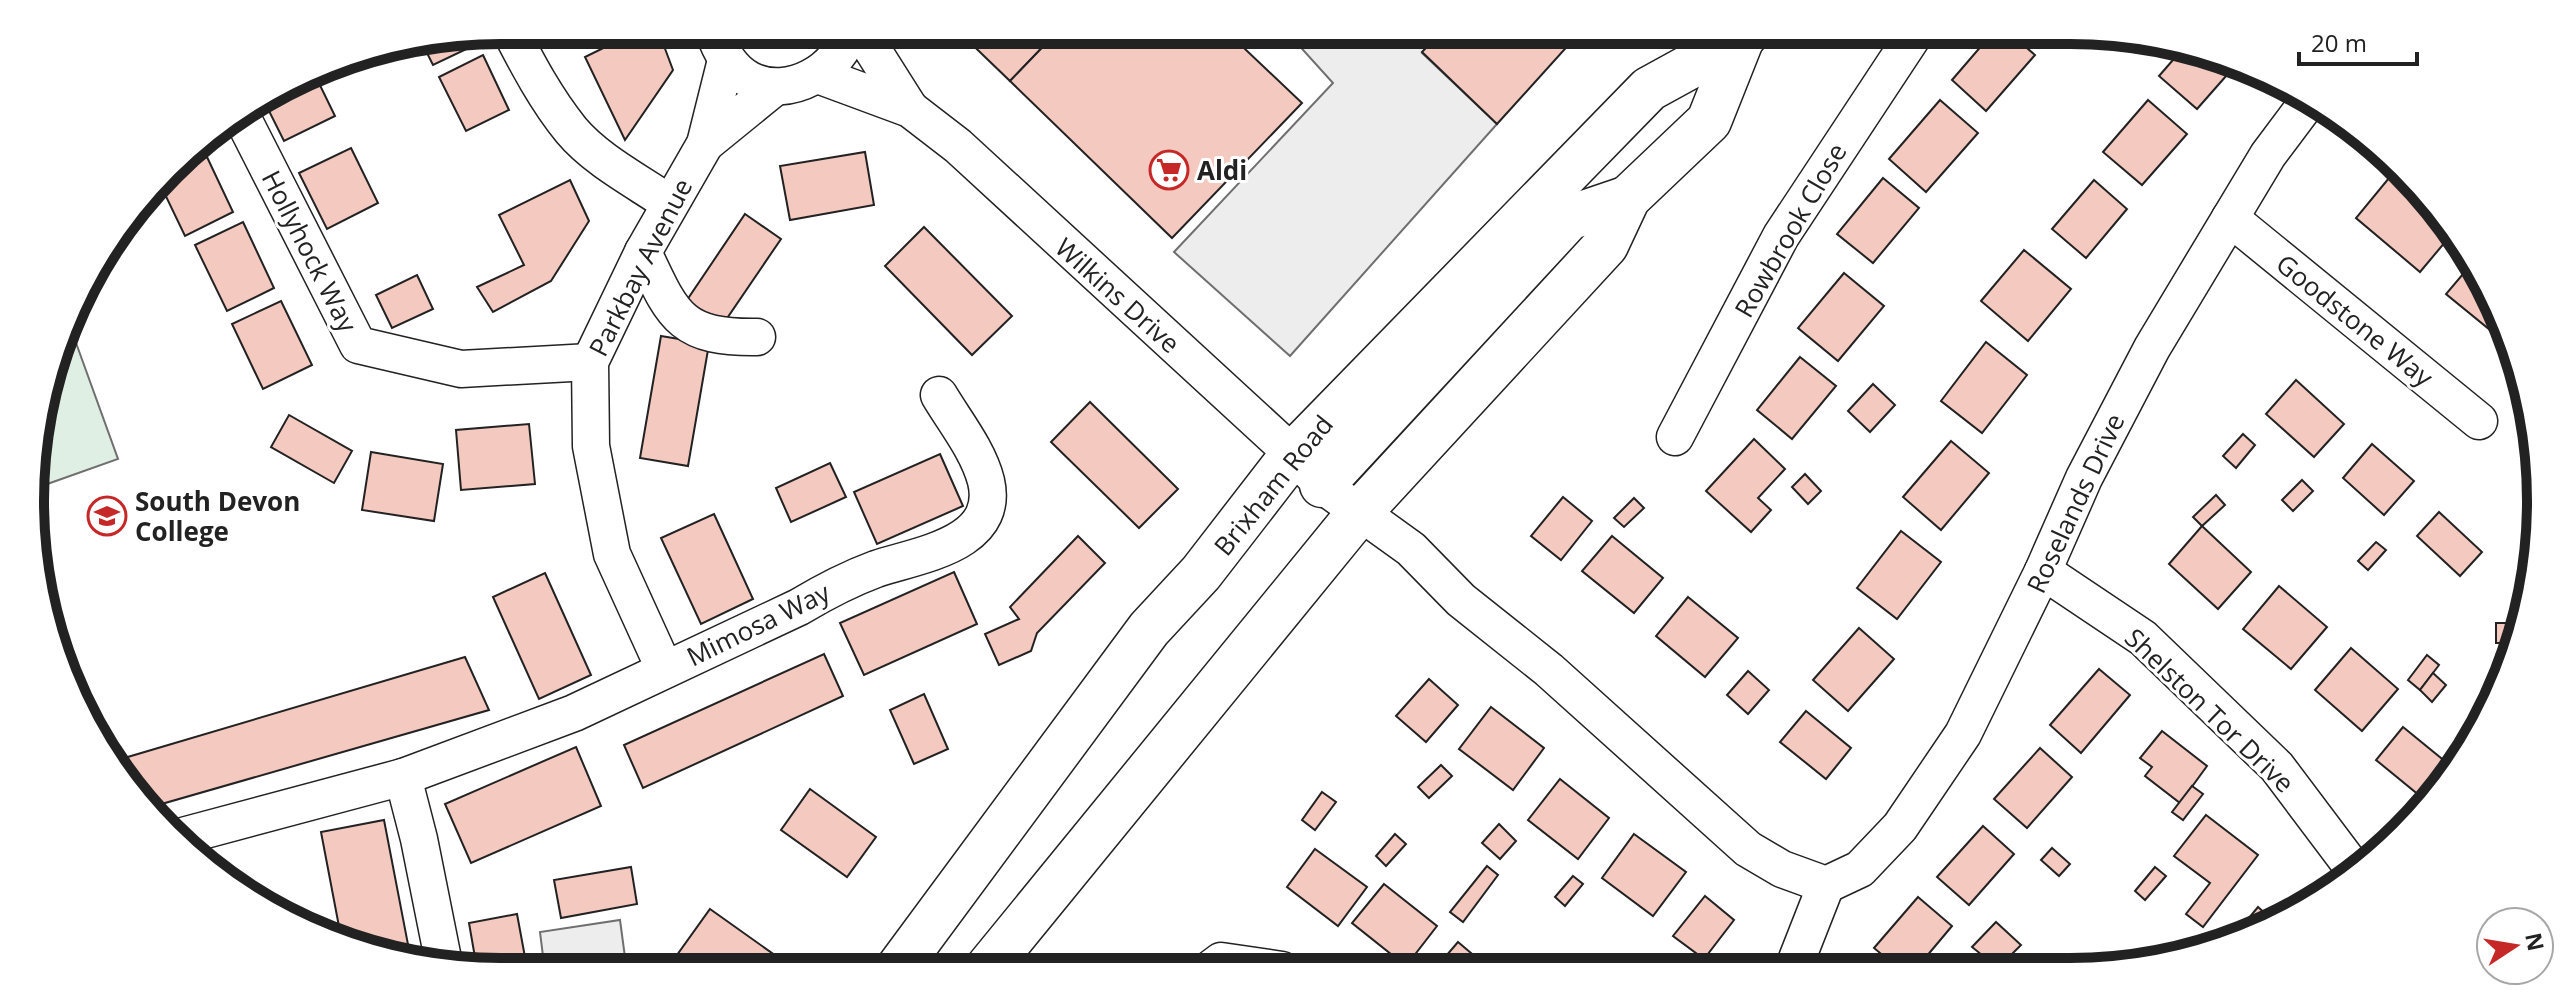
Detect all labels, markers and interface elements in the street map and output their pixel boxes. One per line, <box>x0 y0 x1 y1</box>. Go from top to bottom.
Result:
scale bar <box>2299 16 2417 66</box>
text: 20 m <box>2311 26 2367 59</box>
street label: Rowbrook Close <box>1726 136 1854 324</box>
supermarket icon: Aldi <box>1148 149 1190 191</box>
place label: Aldi <box>1197 152 1247 188</box>
street label: Hollyhock Way <box>254 164 367 339</box>
street label: Parkbay Avenue <box>580 172 700 362</box>
street label: Wilkins Drive <box>1048 229 1188 361</box>
street label: Goodstone Way <box>2269 246 2442 395</box>
street label: Brixham Road <box>1205 407 1341 563</box>
street label: Roselands Drive <box>2018 407 2132 599</box>
place label: South Devon College <box>135 483 300 549</box>
school or university icon: South Devon College <box>86 495 128 537</box>
street label: Mimosa Way <box>681 573 836 674</box>
street label: Shelston Tor Drive <box>2118 620 2302 800</box>
north arrow <box>2475 906 2555 986</box>
text: N <box>2519 930 2552 954</box>

